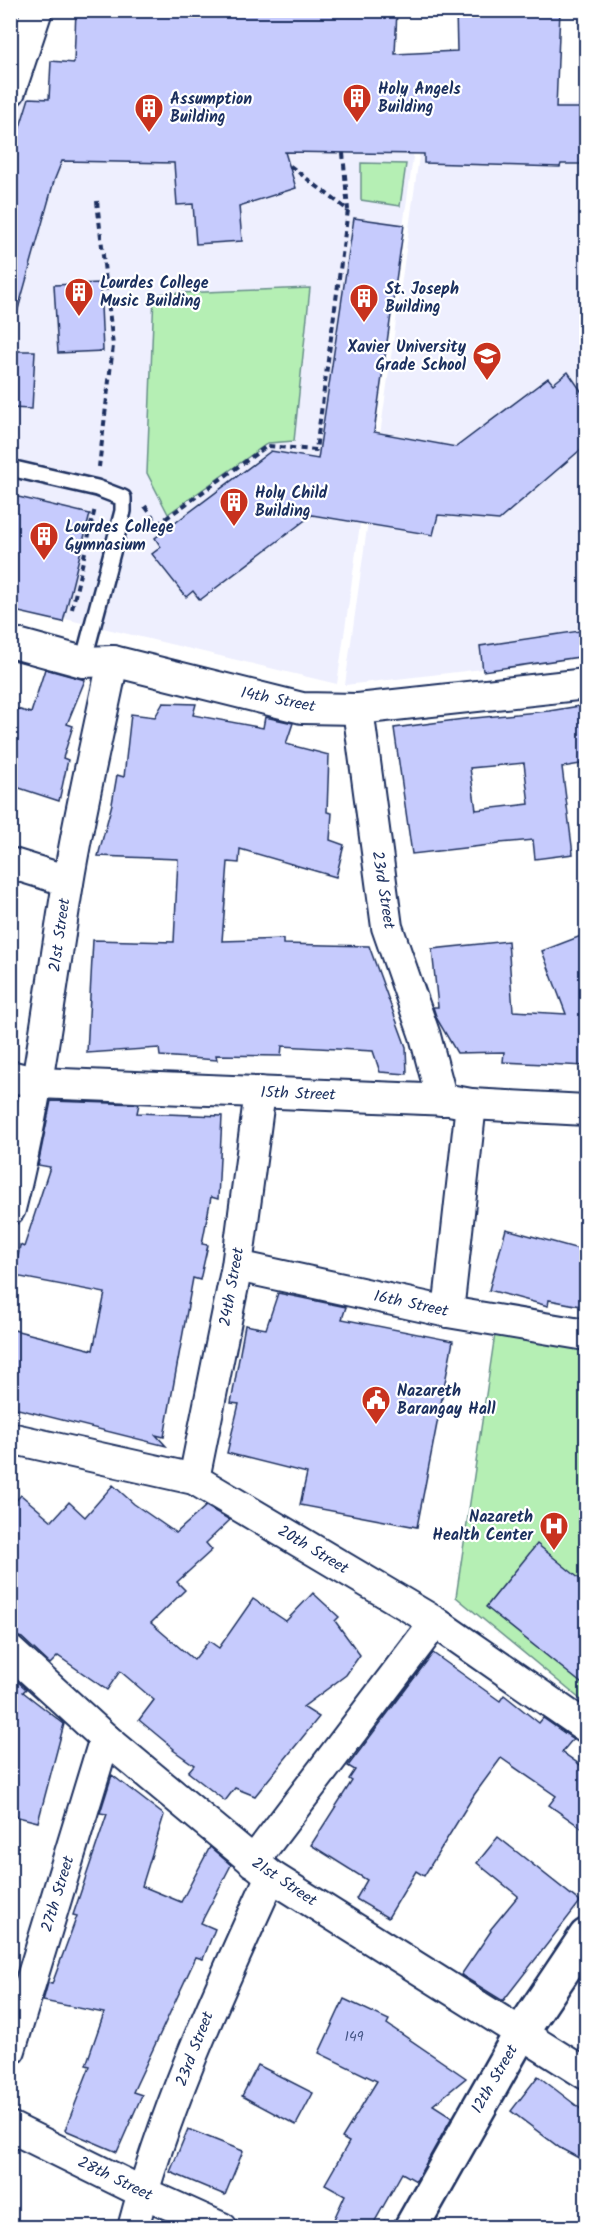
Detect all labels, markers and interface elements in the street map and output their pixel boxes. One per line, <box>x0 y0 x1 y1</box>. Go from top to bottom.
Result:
place label: Holy Angels Building <box>378 77 461 120</box>
building icon: Holy Angels Building <box>341 82 373 124</box>
place label: Assumption Building <box>170 87 252 130</box>
building icon: Assumption Building <box>133 92 165 134</box>
place label: Lourdes College Music Building <box>100 271 209 314</box>
building icon: Lourdes College Music Building <box>63 276 95 318</box>
place label: St. Joseph Building <box>385 277 459 320</box>
building icon: St. Joseph Building <box>348 282 380 324</box>
place label: Xavier University Grade School <box>347 335 467 378</box>
school or university icon: Xavier University Grade School <box>471 340 503 382</box>
place label: Holy Child Building <box>255 481 328 524</box>
building icon: Holy Child Building <box>218 486 250 528</box>
place label: Lourdes College Gymnasium <box>65 515 174 558</box>
building icon: Lourdes College Gymnasium <box>28 520 60 562</box>
street label: 14th Street <box>239 681 318 720</box>
street label: 23rd Street <box>364 849 402 932</box>
street label: 21st Street <box>42 896 78 974</box>
street label: 15th Street <box>260 1080 337 1108</box>
street label: 24th Street <box>213 1245 251 1329</box>
street label: 16th Street <box>371 1284 451 1324</box>
place label: Nazareth Barangay Hall <box>397 1379 496 1422</box>
public building icon: Nazareth Barangay Hall <box>360 1384 392 1426</box>
place label: Nazareth Health Center <box>433 1505 534 1548</box>
hospital icon: Nazareth Health Center <box>538 1510 570 1552</box>
street label: 20th Street <box>273 1519 354 1581</box>
street label: 21st Street <box>246 1851 322 1914</box>
street label: 27th Street <box>35 1852 82 1935</box>
street label: 23rd Street <box>169 2007 221 2090</box>
house number: 149 <box>345 2026 364 2048</box>
street label: 12th Street <box>465 2039 525 2118</box>
street label: 28th Street <box>73 2150 157 2208</box>

